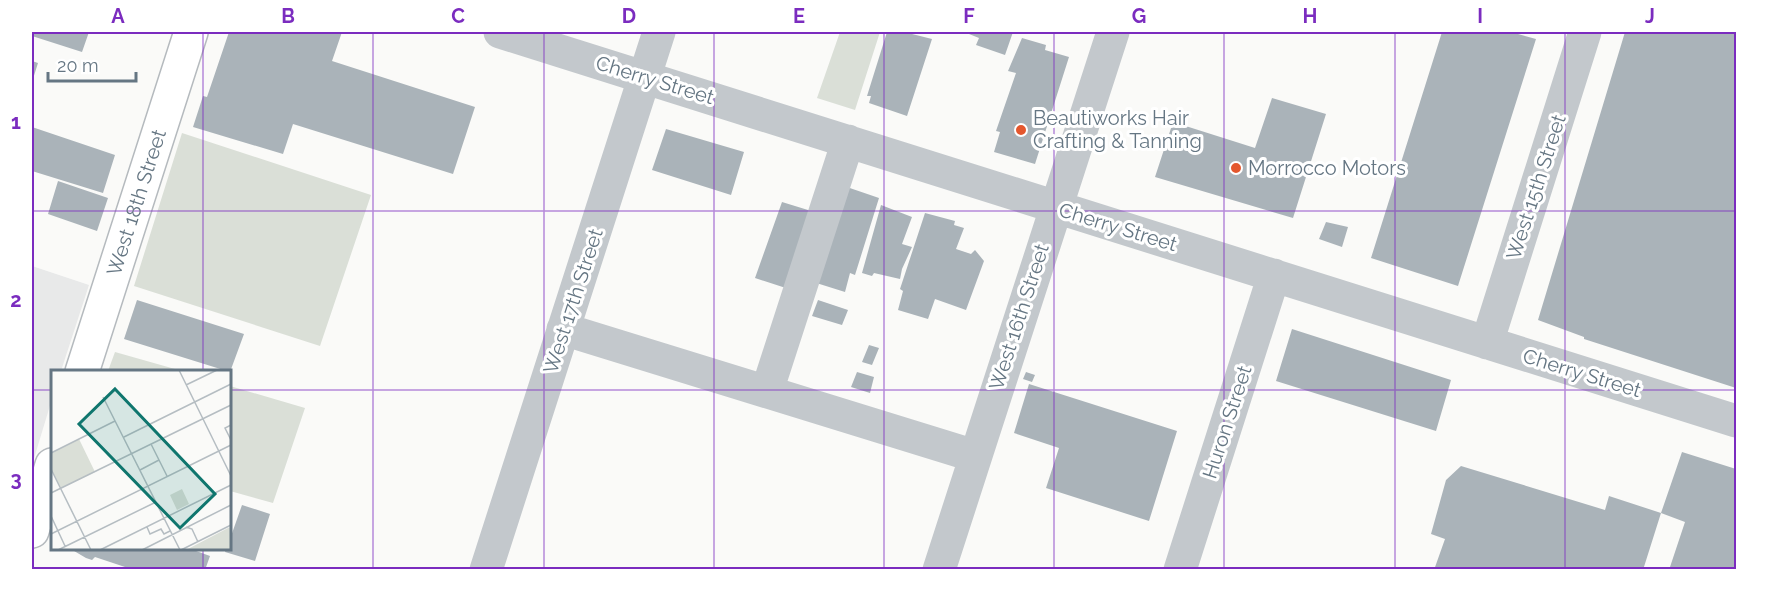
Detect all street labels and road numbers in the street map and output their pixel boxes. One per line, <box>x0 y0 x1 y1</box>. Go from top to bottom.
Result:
street label: Cherry Street <box>593 51 717 109</box>
street label: West 15th Street <box>1501 111 1571 263</box>
street label: West 18th Street <box>102 126 171 279</box>
street label: Cherry Street <box>1056 198 1180 256</box>
street label: West 17th Street <box>538 225 608 376</box>
street label: West 16th Street <box>984 241 1054 393</box>
street label: Cherry Street <box>1520 344 1644 402</box>
street label: Huron Street <box>1197 362 1257 482</box>

